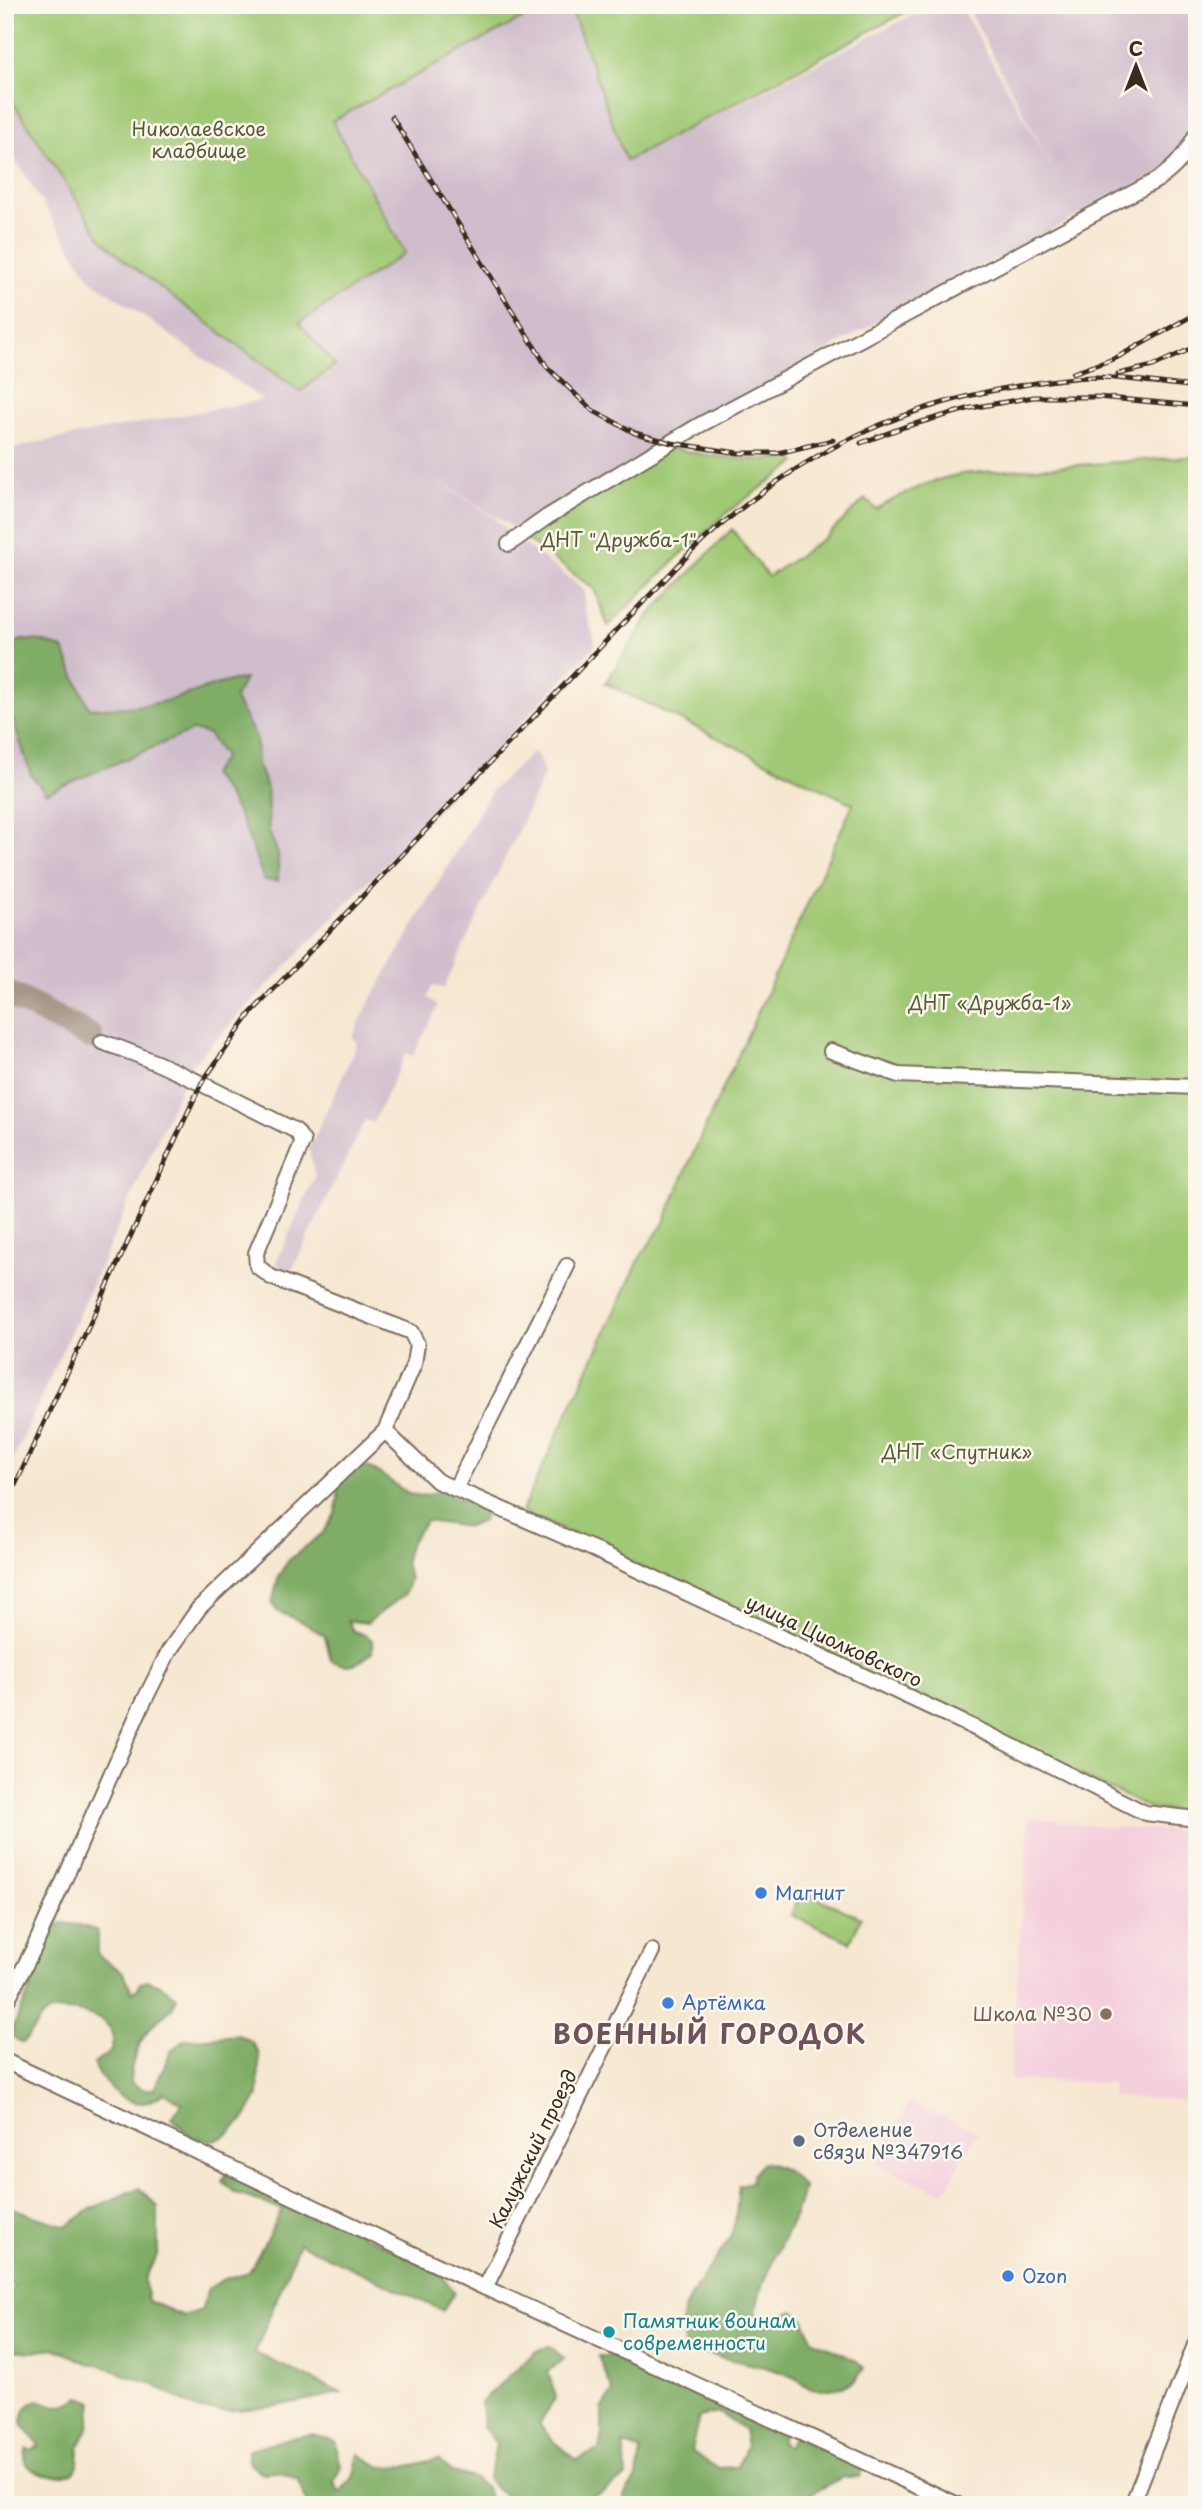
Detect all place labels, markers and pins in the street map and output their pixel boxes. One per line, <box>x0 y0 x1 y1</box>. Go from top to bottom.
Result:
place label: Магнит <box>775 1878 845 1906</box>
marker: Магнит <box>753 1885 769 1901</box>
place label: Артёмка <box>682 1988 766 2016</box>
marker: Артёмка <box>660 1995 676 2011</box>
place label: Школа №30 <box>973 1999 1092 2027</box>
marker: Школа №30 <box>1098 2006 1114 2022</box>
place label: Отделение связи №347916 <box>813 2115 963 2165</box>
marker: Отделение связи №347916 <box>791 2133 807 2149</box>
place label: Ozon <box>1022 2261 1067 2289</box>
marker: Ozon <box>1000 2268 1016 2284</box>
place label: Памятник воинам современности <box>623 2306 797 2356</box>
marker: Памятник воинам современности <box>601 2324 617 2340</box>

